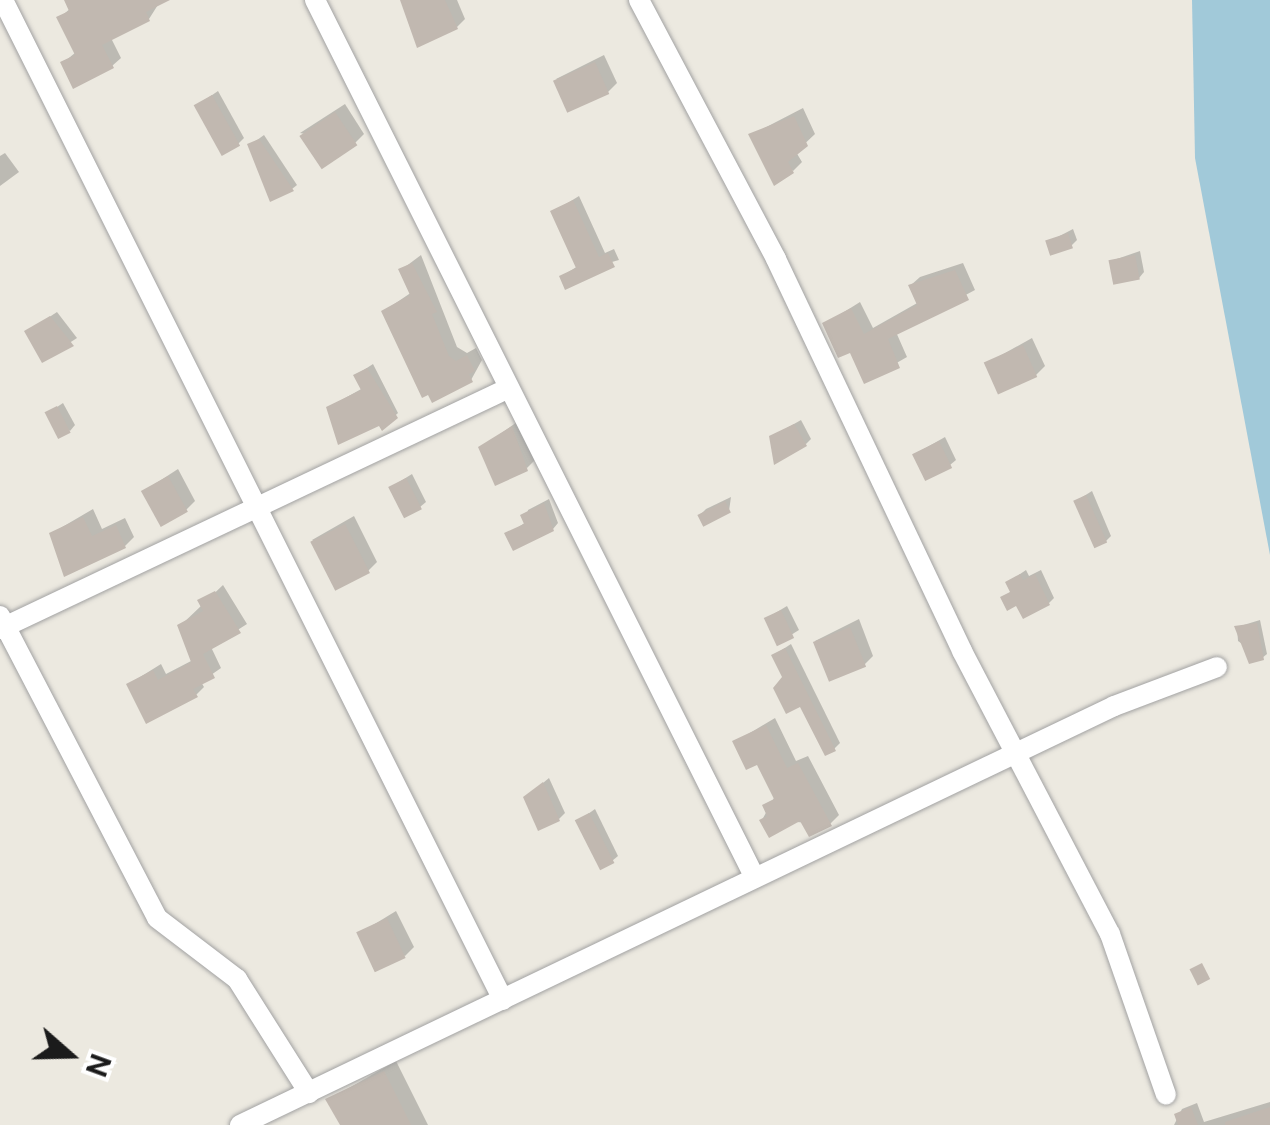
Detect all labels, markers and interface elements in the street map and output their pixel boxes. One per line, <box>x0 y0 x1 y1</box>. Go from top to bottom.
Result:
north arrow <box>20 1005 120 1105</box>
text: N <box>79 1049 118 1081</box>

